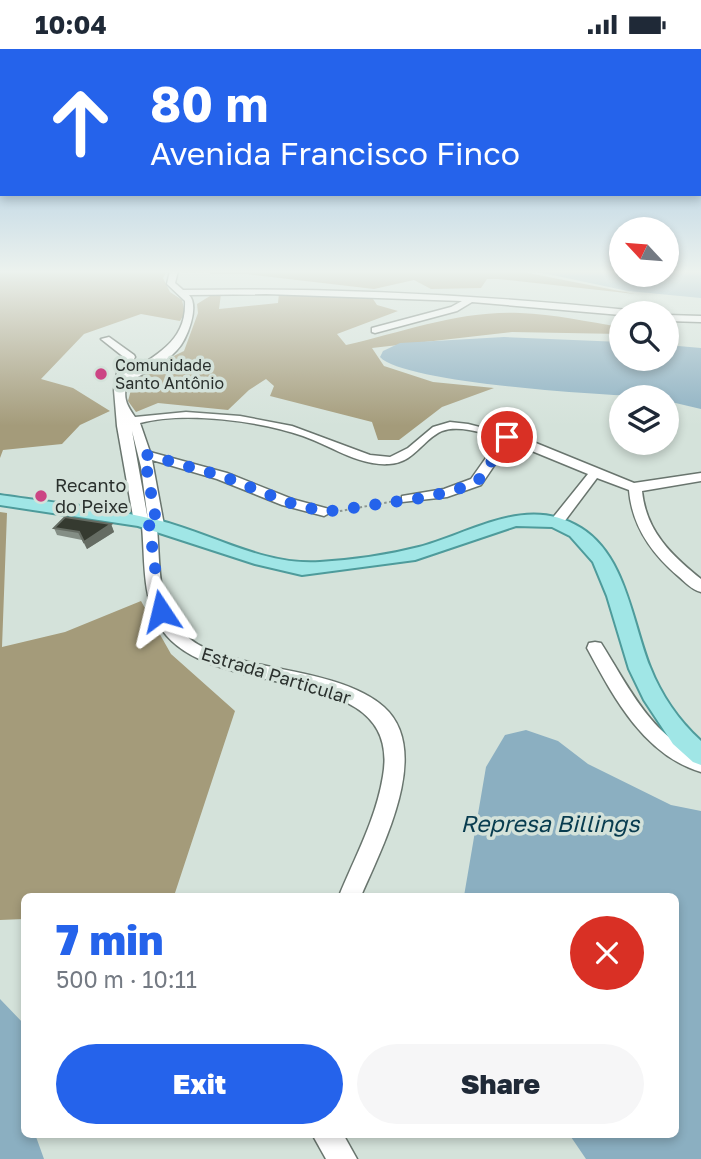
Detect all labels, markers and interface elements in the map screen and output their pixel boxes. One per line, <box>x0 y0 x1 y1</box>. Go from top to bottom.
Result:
text: 10:04 <box>35 9 107 40</box>
text: 80 m <box>150 74 268 133</box>
icon: ahead <box>35 77 126 168</box>
text: Avenida Francisco Finco <box>150 134 520 172</box>
north arrow <box>609 217 679 287</box>
map controls <box>609 217 679 455</box>
button: search <box>609 301 679 371</box>
place label: Comunidade Santo Antônio <box>115 355 224 393</box>
marker: Comunidade Santo Antônio <box>93 366 109 382</box>
button: layers <box>609 385 679 455</box>
pin <box>477 407 537 467</box>
icon: arrive <box>488 418 526 456</box>
place label: Recanto do Peixe <box>55 474 128 517</box>
marker: Recanto do Peixe <box>33 488 49 504</box>
position arrow <box>124 574 198 648</box>
street label: Estrada Particular <box>199 642 354 708</box>
water label: Represa Billings <box>461 809 640 837</box>
text: 7 min <box>56 914 163 964</box>
button: close <box>570 916 644 990</box>
text: 500 m · 10:11 <box>56 965 197 993</box>
button: Exit <box>56 1044 343 1124</box>
button: Share <box>357 1044 644 1124</box>

